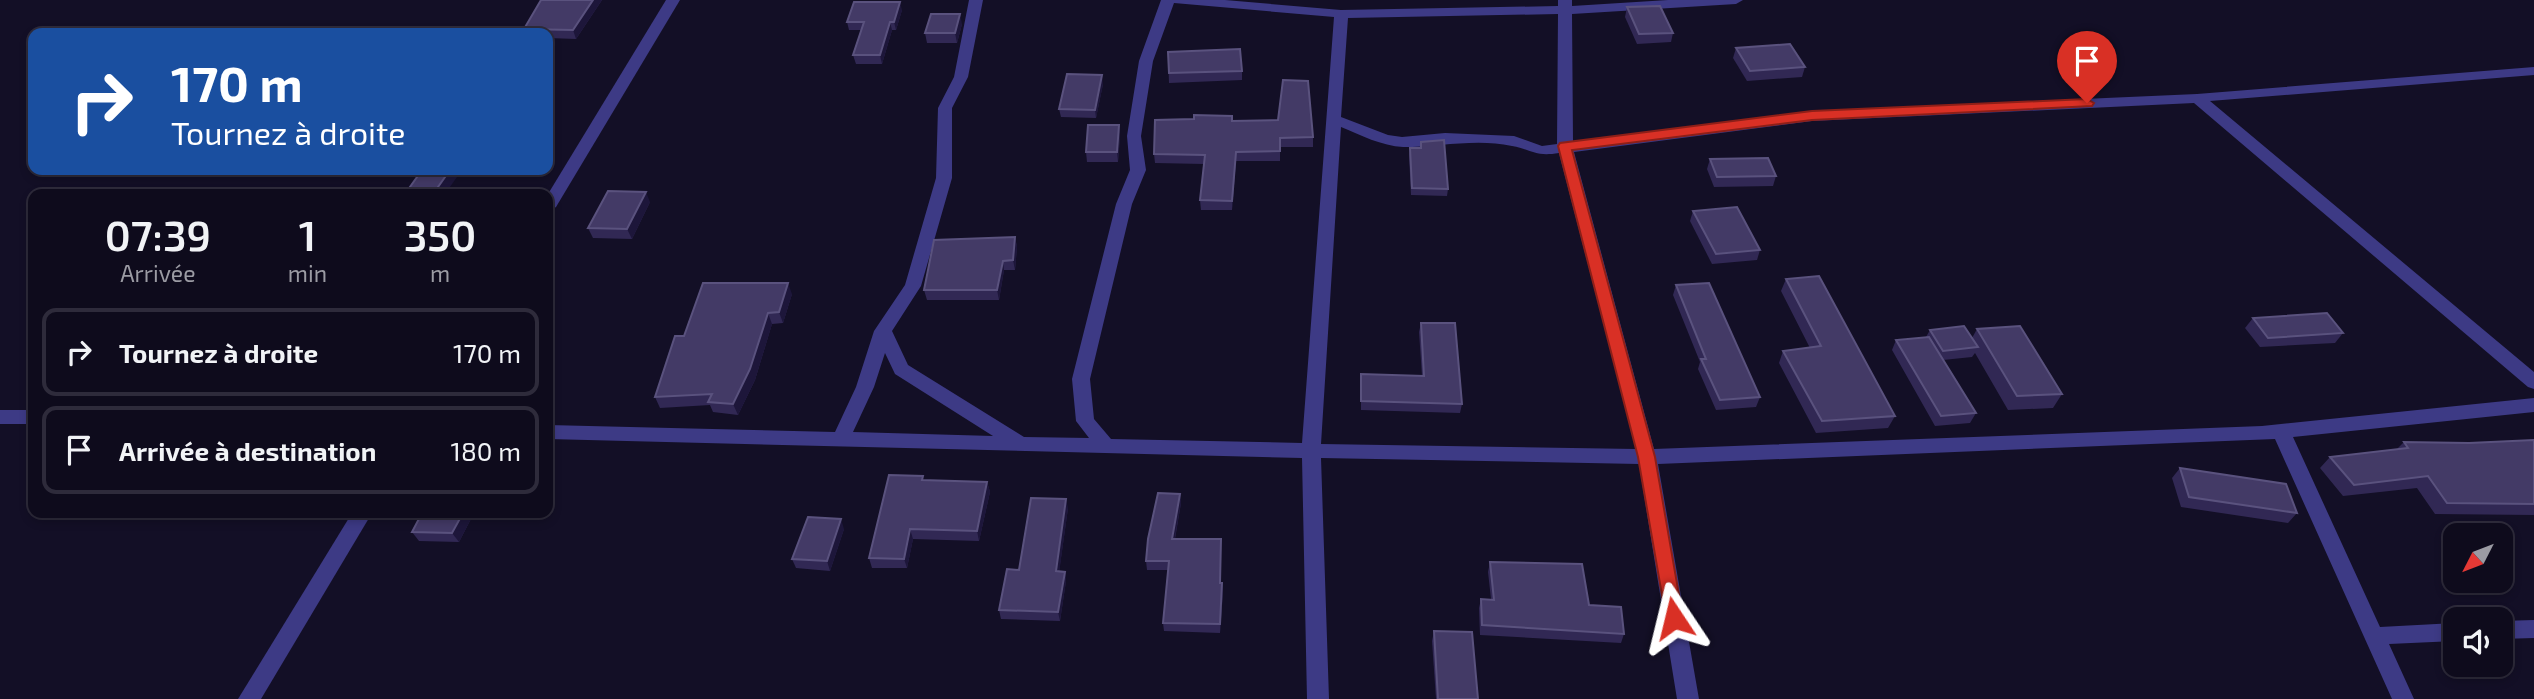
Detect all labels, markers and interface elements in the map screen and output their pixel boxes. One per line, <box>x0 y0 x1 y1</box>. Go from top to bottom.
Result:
pin <box>2057 31 2117 103</box>
icon: arrive <box>2068 42 2106 80</box>
text: 170 m <box>171 53 303 112</box>
icon: right <box>56 56 147 147</box>
text: Tournez à droite <box>171 113 405 151</box>
text: 07:39 <box>105 209 211 259</box>
text: 1 <box>299 209 316 259</box>
text: 350 <box>404 209 476 259</box>
text: Arrivée <box>120 259 196 287</box>
text: min <box>288 259 327 287</box>
text: m <box>430 259 450 287</box>
icon: right <box>60 333 98 371</box>
text: Tournez à droite <box>119 337 318 368</box>
text: 170 m <box>453 337 521 368</box>
icon: arrive <box>60 431 98 469</box>
text: Arrivée à destination <box>119 435 376 466</box>
text: 180 m <box>451 435 521 466</box>
north arrow <box>2443 523 2513 593</box>
map controls <box>2443 523 2513 677</box>
position arrow <box>1637 581 1711 655</box>
button: sound <box>2443 607 2513 677</box>

